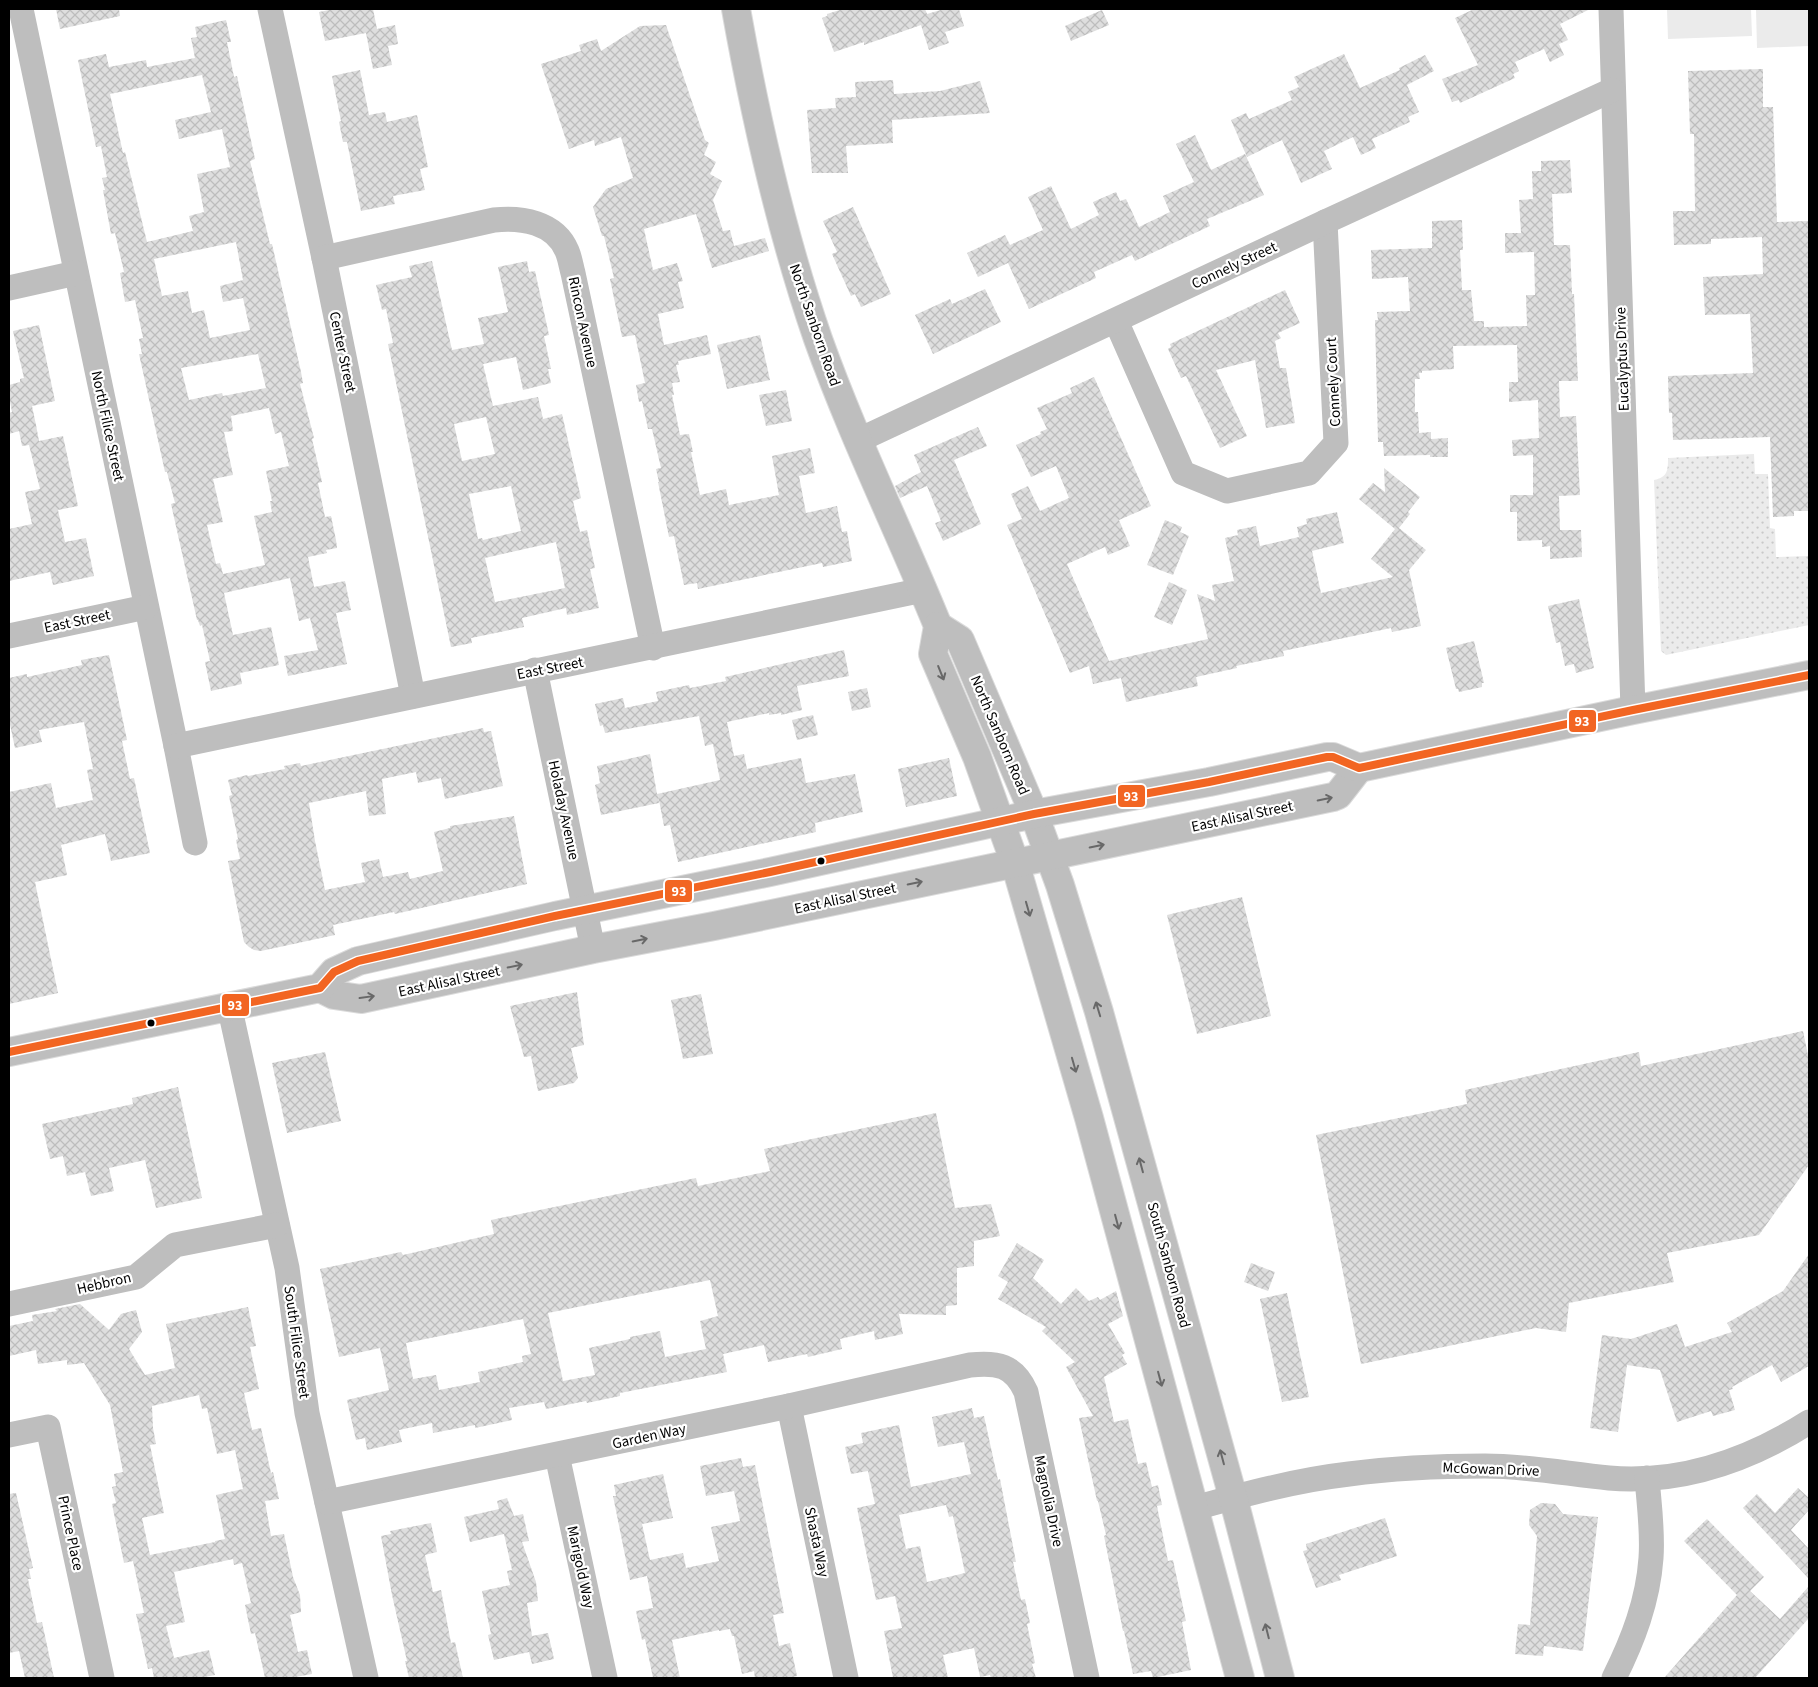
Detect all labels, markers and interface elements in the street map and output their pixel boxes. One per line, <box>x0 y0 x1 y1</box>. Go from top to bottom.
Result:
street label: Connely Street <box>1188 237 1280 294</box>
street label: North Sanborn Road <box>784 261 845 389</box>
street label: Rincon Avenue <box>563 275 602 370</box>
street label: Eucalyptus Drive <box>1610 307 1635 411</box>
street label: Center Street <box>324 310 361 395</box>
street label: Connely Court <box>1321 337 1346 427</box>
street label: North Filice Street <box>86 369 129 483</box>
street label: East Street <box>42 604 112 639</box>
street label: East Street <box>515 652 585 685</box>
one-way arrow <box>937 665 947 680</box>
street label: North Sanborn Road <box>965 672 1034 798</box>
line badge: 93 <box>1568 709 1597 733</box>
text: 93 <box>1575 712 1589 732</box>
street label: Holaday Avenue <box>543 758 584 862</box>
line badge: 93 <box>1117 784 1146 808</box>
text: 93 <box>1124 787 1138 807</box>
one-way arrow <box>1317 794 1333 803</box>
street label: East Alisal Street <box>1189 795 1295 838</box>
one-way arrow <box>1089 841 1105 850</box>
unlabelled marker <box>816 856 826 866</box>
street label: East Alisal Street <box>792 877 898 920</box>
one-way arrow <box>906 878 922 888</box>
line badge: 93 <box>664 879 693 903</box>
text: 93 <box>672 882 686 902</box>
one-way arrow <box>1024 901 1034 917</box>
one-way arrow <box>632 935 648 945</box>
street label: East Alisal Street <box>396 960 502 1003</box>
one-way arrow <box>507 961 523 970</box>
one-way arrow <box>358 992 374 1002</box>
line badge: 93 <box>221 993 250 1017</box>
text: 93 <box>228 996 242 1016</box>
one-way arrow <box>1093 1001 1102 1017</box>
unlabelled marker <box>146 1018 156 1028</box>
one-way arrow <box>1069 1057 1079 1073</box>
one-way arrow <box>1136 1158 1146 1174</box>
street label: South Sanborn Road <box>1142 1200 1195 1330</box>
one-way arrow <box>1113 1214 1122 1230</box>
street label: Hebbron <box>75 1267 133 1300</box>
street label: South Filice Street <box>278 1284 315 1400</box>
one-way arrow <box>1155 1370 1165 1386</box>
street label: Garden Way <box>610 1418 688 1455</box>
one-way arrow <box>1217 1449 1226 1465</box>
street label: Magnolia Drive <box>1029 1453 1068 1549</box>
street label: McGowan Drive <box>1442 1457 1540 1482</box>
street label: Prince Place <box>52 1494 89 1573</box>
street label: Shasta Way <box>799 1505 834 1579</box>
street label: Marigold Way <box>561 1524 600 1610</box>
one-way arrow <box>1262 1624 1272 1640</box>

